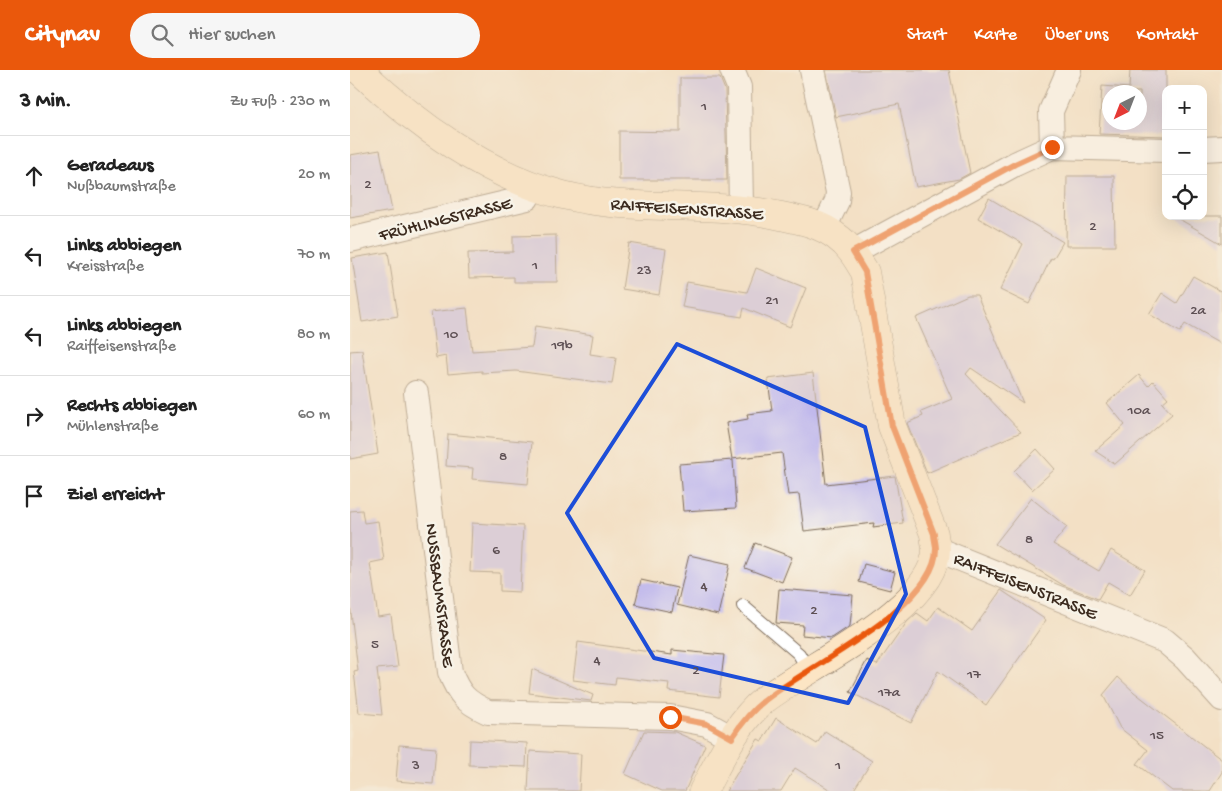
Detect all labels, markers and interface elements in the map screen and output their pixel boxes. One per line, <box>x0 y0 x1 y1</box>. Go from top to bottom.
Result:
search box <box>130 13 480 58</box>
text: Citynav <box>25 21 100 50</box>
icon: search <box>148 21 176 49</box>
text: Hier suchen <box>188 24 276 47</box>
text: Start <box>907 25 946 46</box>
text: Karte <box>974 25 1017 46</box>
text: Über uns <box>1045 25 1108 46</box>
text: Kontakt <box>1136 25 1197 46</box>
north arrow <box>1102 85 1147 130</box>
map controls <box>1162 85 1207 220</box>
button: + <box>1162 85 1207 130</box>
text: 3 Min. <box>20 90 72 115</box>
text: Zu Fuß · 230 m <box>230 93 330 112</box>
house number: 1 <box>700 98 707 116</box>
button: − <box>1162 130 1207 175</box>
route end <box>1041 136 1064 159</box>
text: Geradeaus <box>67 155 153 178</box>
icon: ahead <box>20 162 48 190</box>
text: 20 m <box>298 166 330 185</box>
button: locate <box>1162 175 1207 220</box>
house number: 2 <box>364 176 372 194</box>
text: Nußbaumstraße <box>67 178 176 197</box>
street label: FRÜHLINGSTRASSE <box>376 194 515 247</box>
street label: RAIFFEISENSTRASSE <box>610 195 765 226</box>
house number: 2 <box>1089 218 1097 236</box>
text: Links abbiegen <box>67 235 181 258</box>
icon: left <box>20 242 48 270</box>
text: 70 m <box>297 246 330 265</box>
house number: 1 <box>531 257 538 275</box>
text: Kreisstraße <box>67 258 144 277</box>
house number: 23 <box>636 262 652 280</box>
house number: 21 <box>765 292 779 310</box>
house number: 2a <box>1190 302 1207 320</box>
text: Links abbiegen <box>67 315 181 338</box>
icon: left <box>20 322 48 350</box>
text: 80 m <box>297 326 330 345</box>
house number: 10 <box>443 326 459 344</box>
house number: 19b <box>550 337 573 355</box>
text: Raiffeisenstraße <box>67 338 176 357</box>
text: Rechts abbiegen <box>67 395 197 418</box>
icon: right <box>20 402 48 430</box>
house number: 10a <box>1127 402 1151 420</box>
text: 60 m <box>298 406 330 425</box>
text: Mühlenstraße <box>67 418 159 437</box>
house number: 8 <box>499 448 507 466</box>
icon: arrive <box>20 482 48 510</box>
text: Ziel erreicht <box>67 484 164 507</box>
street label: NUSSBAUMSTRASSE <box>419 522 458 669</box>
house number: 8 <box>1025 531 1033 549</box>
house number: 6 <box>492 542 500 560</box>
street label: RAIFFEISENSTRASSE <box>950 549 1101 626</box>
house number: 4 <box>700 578 708 596</box>
house number: 2 <box>810 602 818 620</box>
house number: 5 <box>371 636 379 654</box>
house number: 4 <box>593 652 601 670</box>
house number: 2 <box>692 662 700 680</box>
house number: 17 <box>966 666 982 684</box>
house number: 17a <box>877 684 901 702</box>
route start <box>659 706 682 729</box>
house number: 15 <box>1149 727 1164 745</box>
house number: 3 <box>411 757 420 775</box>
house number: 1 <box>834 757 841 775</box>

